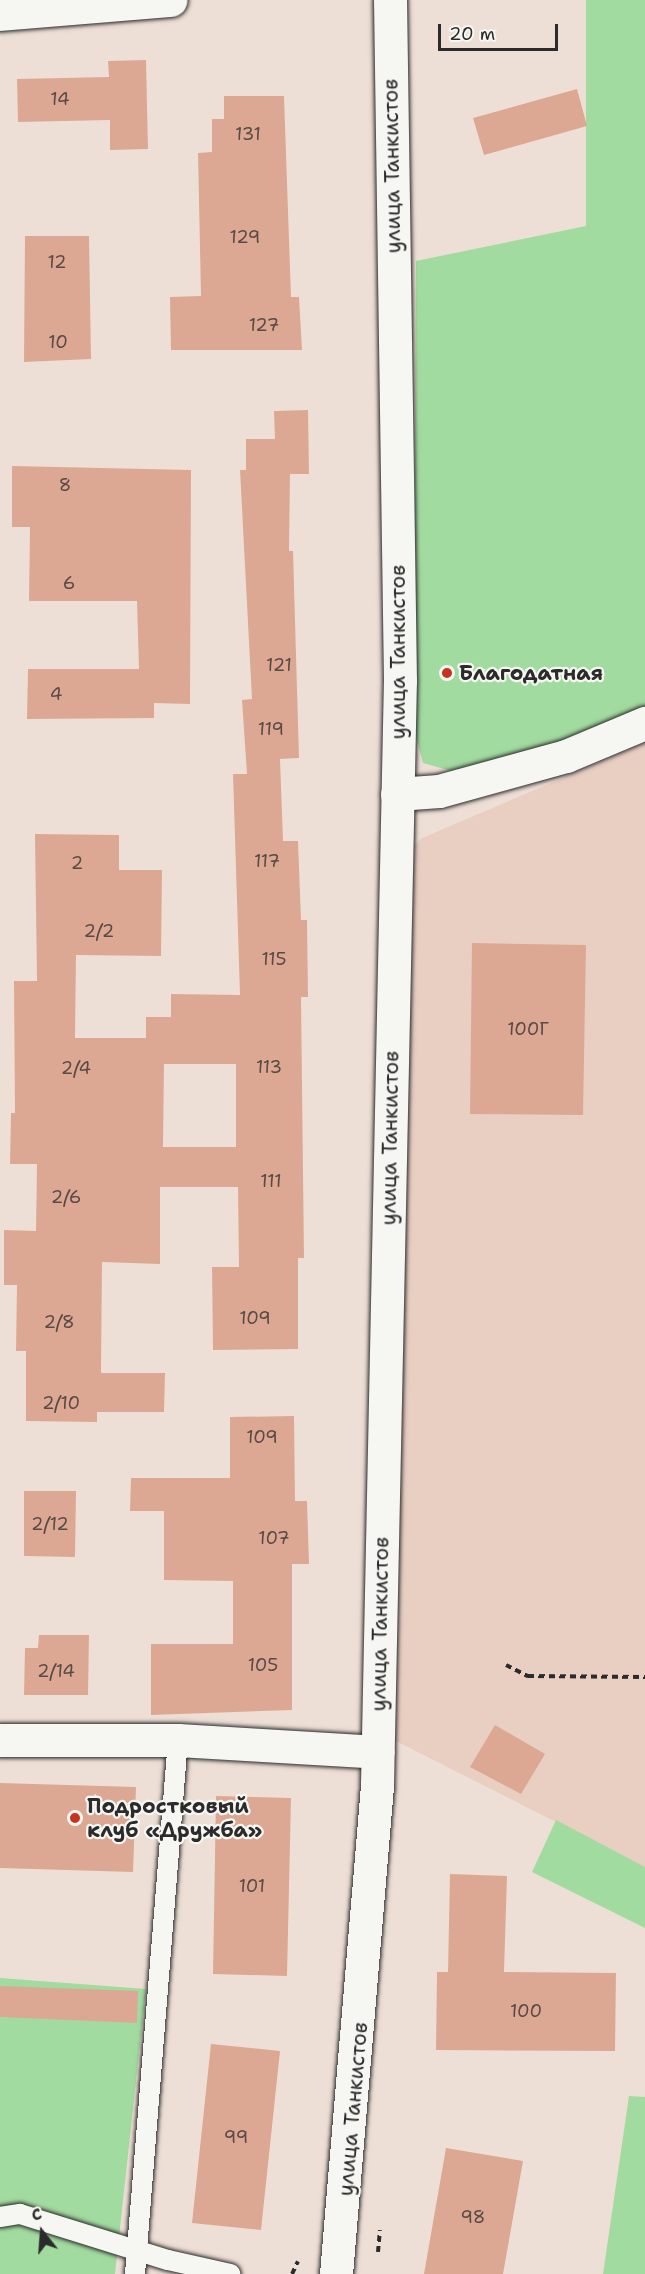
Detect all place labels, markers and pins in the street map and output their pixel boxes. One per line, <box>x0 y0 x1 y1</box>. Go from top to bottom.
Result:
place label: Благодатная <box>459 660 603 686</box>
marker: Благодатная <box>440 666 454 680</box>
place label: Подростковый клуб «Дружба» <box>87 1793 262 1843</box>
marker: Подростковый клуб «Дружба» <box>68 1811 82 1825</box>

